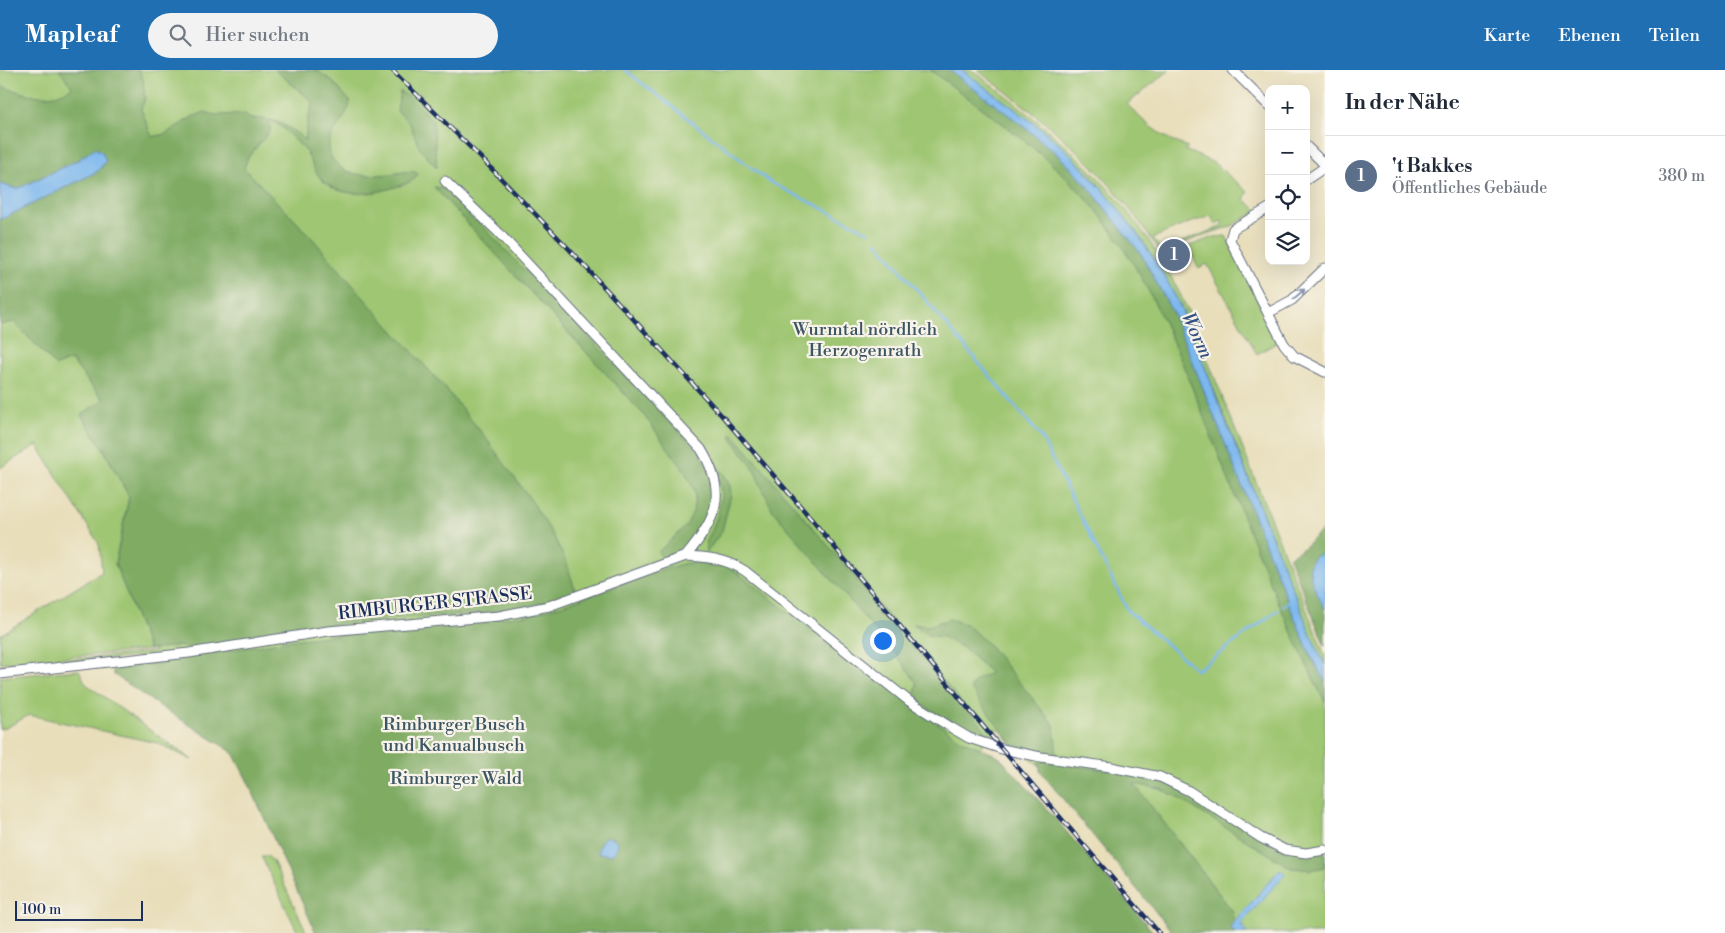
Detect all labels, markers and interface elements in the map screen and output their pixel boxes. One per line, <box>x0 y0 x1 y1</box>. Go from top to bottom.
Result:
search box <box>148 13 498 58</box>
text: Mapleaf <box>25 20 118 50</box>
icon: search <box>166 21 194 49</box>
text: Hier suchen <box>206 23 310 47</box>
text: Karte <box>1484 24 1530 47</box>
text: Ebenen <box>1558 24 1621 47</box>
text: Teilen <box>1649 24 1700 47</box>
map controls <box>1265 85 1310 265</box>
button: + <box>1265 85 1310 130</box>
text: In der Nähe <box>1345 90 1460 116</box>
button: − <box>1265 130 1310 175</box>
text: 't Bakkes <box>1392 154 1472 178</box>
text: 1 <box>1357 166 1365 186</box>
text: 380 m <box>1658 166 1705 186</box>
button: locate <box>1265 175 1310 220</box>
text: Öffentliches Gebäude <box>1392 178 1547 198</box>
button: layers <box>1265 220 1310 265</box>
pin: 1 <box>1158 236 1190 274</box>
one-way arrow <box>1292 289 1305 300</box>
water label: Worm <box>1176 308 1218 363</box>
park label: Wurmtal nördlich Herzogenrath <box>792 318 937 362</box>
street label: RIMBURGER STRASSE <box>337 582 533 625</box>
your location <box>870 628 896 654</box>
park label: Rimburger Busch und Kanualbusch <box>383 713 525 757</box>
park label: Rimburger Wald <box>390 767 523 790</box>
scale bar <box>15 898 142 921</box>
text: 100 m <box>22 901 61 919</box>

